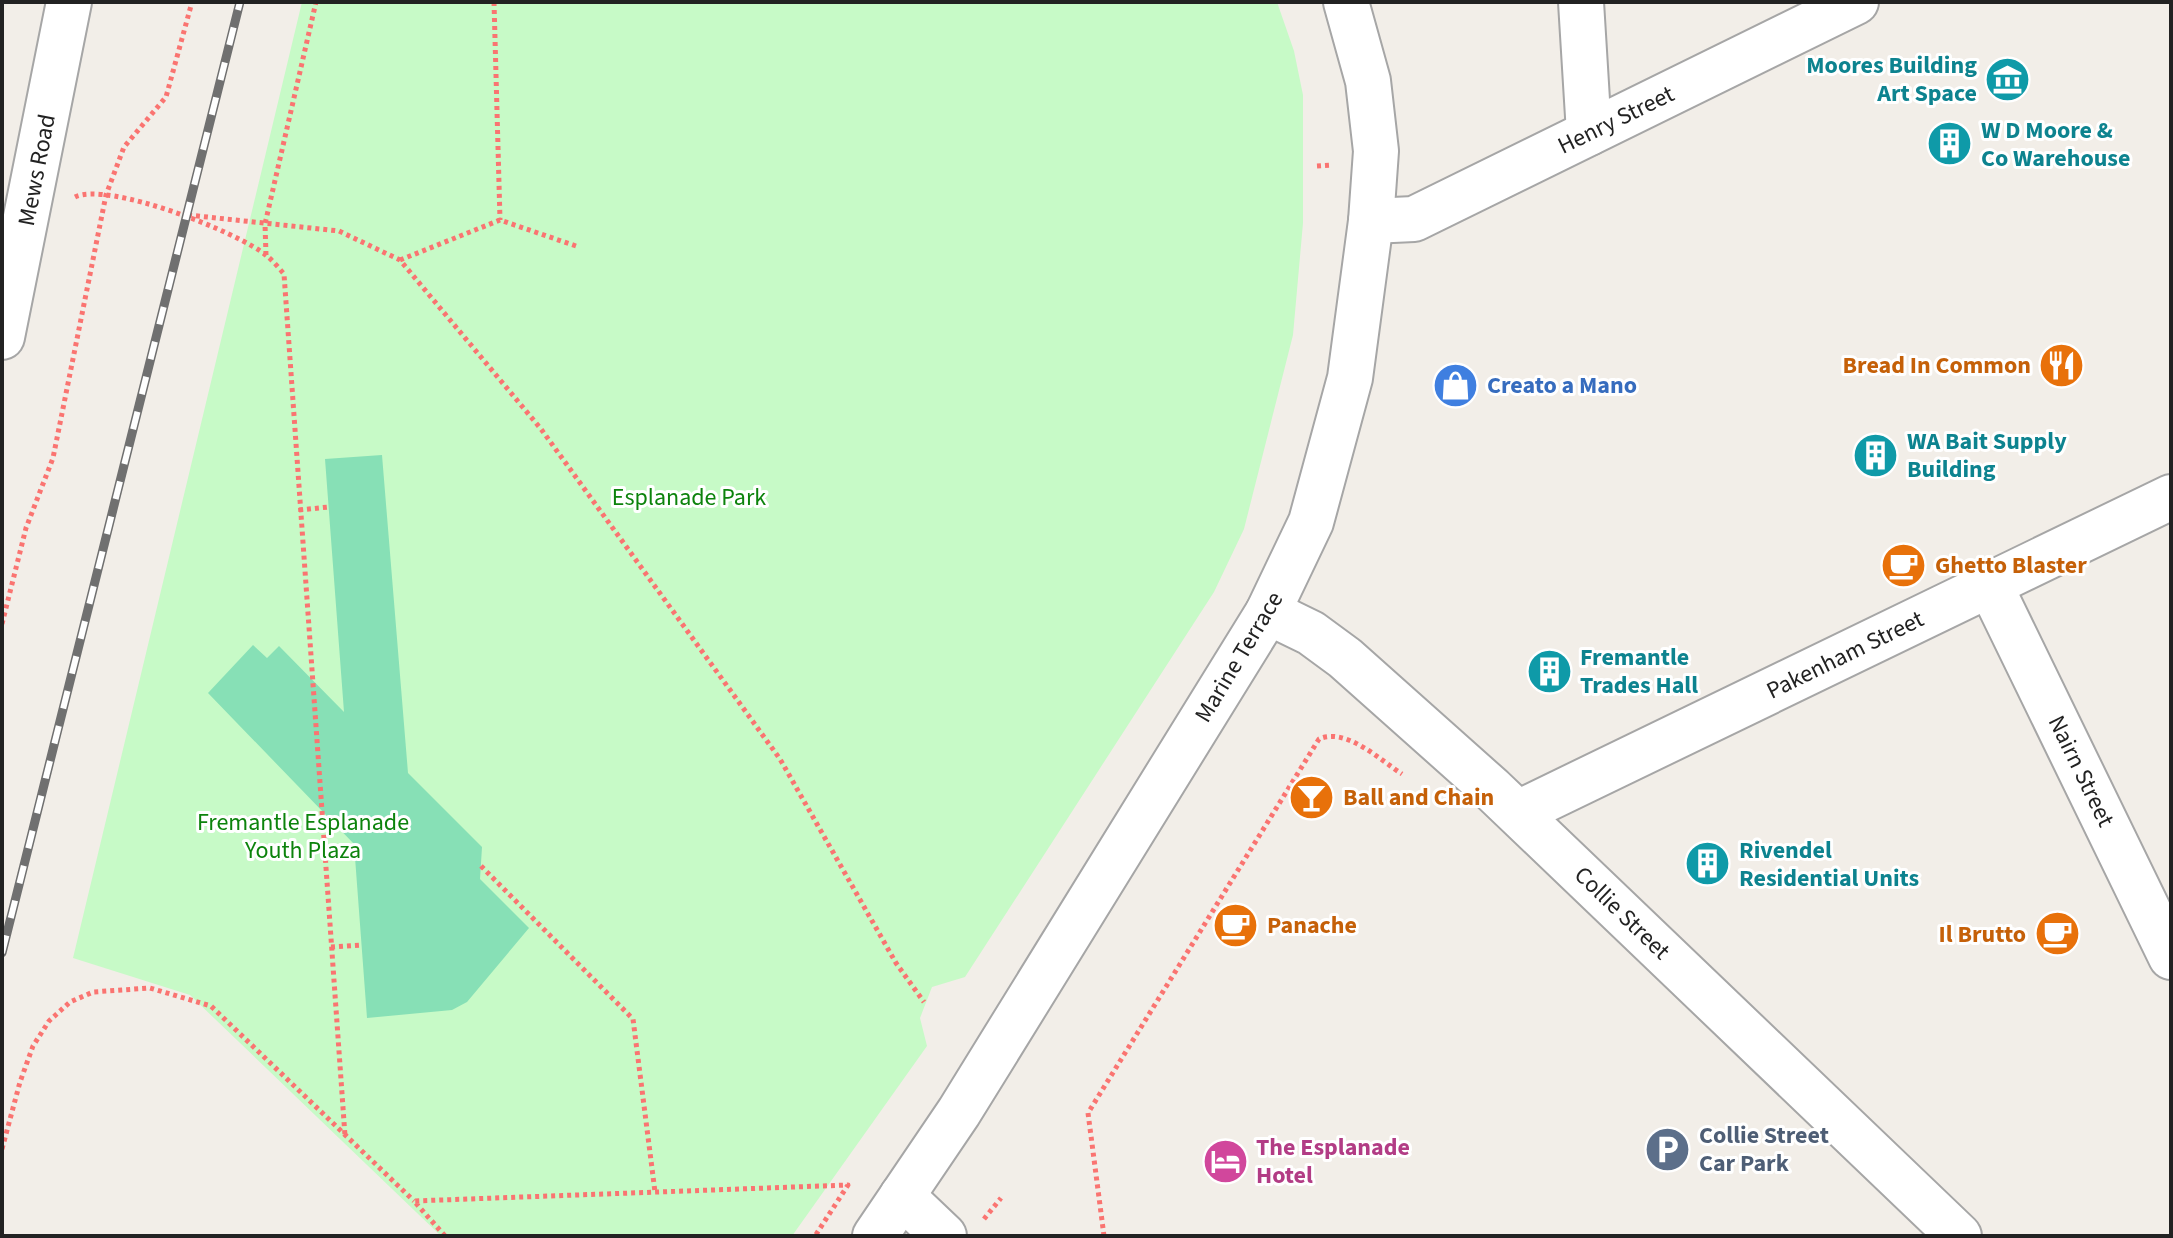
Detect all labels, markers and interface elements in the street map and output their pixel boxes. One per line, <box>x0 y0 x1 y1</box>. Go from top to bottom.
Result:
place label: Moores Building Art Space <box>1806 48 1977 111</box>
museum icon: Moores Building Art Space <box>1984 55 2032 103</box>
street label: Henry Street <box>1552 77 1680 163</box>
street label: Mews Road <box>9 111 65 229</box>
place label: W D Moore & Co Warehouse <box>1981 113 2130 176</box>
building icon: W D Moore & Co Warehouse <box>1926 120 1974 168</box>
restaurant icon: Bread In Common <box>2038 341 2086 389</box>
place label: Bread In Common <box>1843 348 2031 383</box>
shop icon: Creato a Mano <box>1432 361 1480 409</box>
place label: Creato a Mano <box>1487 368 1637 403</box>
place label: WA Bait Supply Building <box>1907 424 2067 487</box>
building icon: WA Bait Supply Building <box>1852 431 1900 479</box>
park label: Esplanade Park <box>612 480 766 515</box>
cafe icon: Ghetto Blaster <box>1880 541 1928 589</box>
place label: Ghetto Blaster <box>1935 548 2087 583</box>
street label: Marine Terrace <box>1186 585 1292 729</box>
street label: Pakenham Street <box>1760 602 1930 708</box>
place label: Fremantle Trades Hall <box>1580 640 1698 703</box>
building icon: Fremantle Trades Hall <box>1525 647 1573 695</box>
street label: Nairn Street <box>2039 709 2123 833</box>
bar icon: Ball and Chain <box>1288 773 1336 821</box>
place label: Ball and Chain <box>1343 780 1494 815</box>
park label: Fremantle Esplanade Youth Plaza <box>197 805 409 868</box>
place label: Rivendel Residential Units <box>1739 833 1919 896</box>
building icon: Rivendel Residential Units <box>1684 840 1732 888</box>
street label: Collie Street <box>1566 858 1678 968</box>
cafe icon: Panache <box>1212 901 1260 949</box>
place label: Panache <box>1267 908 1357 943</box>
cafe icon: Il Brutto <box>2033 910 2081 958</box>
place label: Il Brutto <box>1939 917 2026 952</box>
place label: Collie Street Car Park <box>1699 1118 1829 1181</box>
parking icon: Collie Street Car Park <box>1644 1125 1692 1173</box>
place label: The Esplanade Hotel <box>1256 1130 1410 1193</box>
hotel icon: The Esplanade Hotel <box>1201 1137 1249 1185</box>

